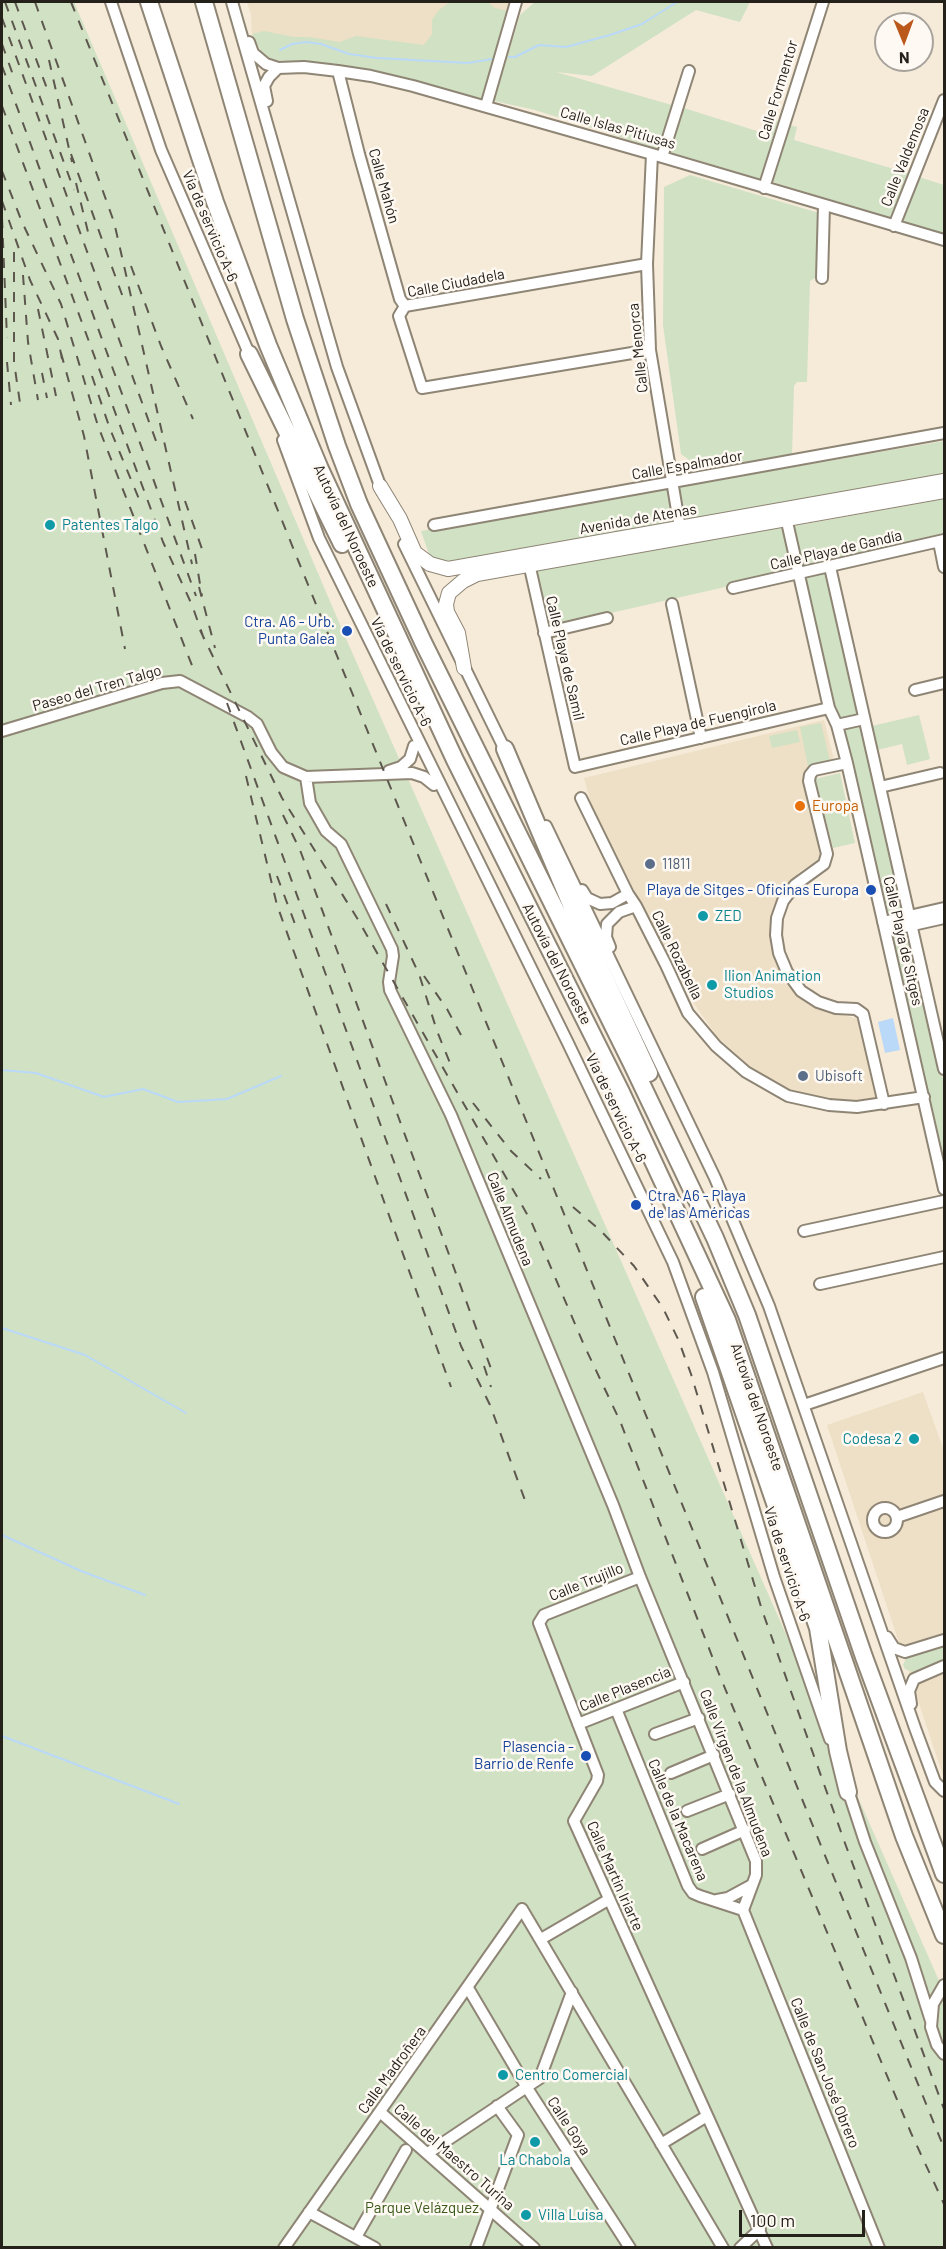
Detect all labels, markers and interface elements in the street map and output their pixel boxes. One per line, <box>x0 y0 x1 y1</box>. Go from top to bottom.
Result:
north arrow <box>874 12 934 72</box>
street label: Calle Formentor <box>754 38 802 142</box>
text: N <box>899 49 910 68</box>
street label: Calle Islas Pitiusas <box>558 103 678 153</box>
street label: Calle Valdemosa <box>877 105 933 209</box>
street label: Calle Mahón <box>365 146 403 226</box>
street label: Vía de servicio A-6 <box>178 168 242 284</box>
street label: Calle Ciudadela <box>406 265 506 301</box>
street label: Calle Menorca <box>624 302 652 394</box>
street label: Calle Espalmador <box>630 446 744 484</box>
street label: Autovía del Noroeste <box>310 461 382 591</box>
street label: Avenida de Atenas <box>578 500 698 538</box>
place label: Patentes Talgo <box>62 516 159 534</box>
marker: Patentes Talgo <box>43 518 57 532</box>
street label: Calle Playa de Gandía <box>768 526 904 574</box>
street label: Calle Playa de Samil <box>542 594 588 722</box>
place label: Ctra. A6 - Urb. Punta Galea <box>244 613 335 648</box>
street label: Vía de servicio A-6 <box>367 614 435 730</box>
marker: Ctra. A6 - Urb. Punta Galea <box>340 624 354 638</box>
street label: Paseo del Tren Talgo <box>30 661 164 715</box>
street label: Calle Playa de Fuengirola <box>618 696 778 750</box>
place label: Europa <box>812 797 859 815</box>
marker: Europa <box>793 799 807 813</box>
place label: 11811 <box>662 855 690 873</box>
marker: 11811 <box>643 857 657 871</box>
street label: Calle Playa de Sitges <box>879 875 927 1007</box>
place label: Playa de Sitges - Oficinas Europa <box>647 881 859 899</box>
marker: Playa de Sitges - Oficinas Europa <box>864 883 878 897</box>
street label: Autovía del Noroeste <box>519 900 595 1028</box>
place label: ZED <box>715 907 742 925</box>
street label: Calle Rozabella <box>648 908 706 1002</box>
marker: ZED <box>696 909 710 923</box>
place label: Ilion Animation Studios <box>724 967 821 1002</box>
marker: Ilion Animation Studios <box>705 978 719 992</box>
street label: Vía de servicio A-6 <box>582 1050 650 1166</box>
place label: Ubisoft <box>815 1067 863 1085</box>
marker: Ubisoft <box>796 1069 810 1083</box>
street label: Calle Almudena <box>483 1170 537 1268</box>
place label: Ctra. A6 - Playa de las Américas <box>648 1187 750 1222</box>
marker: Ctra. A6 - Playa de las Américas <box>629 1198 643 1212</box>
street label: Autovía del Noroeste <box>727 1341 787 1473</box>
place label: Codesa 2 <box>843 1430 902 1448</box>
marker: Codesa 2 <box>907 1432 921 1446</box>
street label: Vía de servicio A-6 <box>760 1505 814 1623</box>
street label: Calle Trujillo <box>546 1559 626 1605</box>
street label: Calle Plasencia <box>577 1662 673 1716</box>
street label: Calle Virgen de la Almudena <box>696 1687 776 1859</box>
place label: Plasencia - Barrio de Renfe <box>474 1738 574 1773</box>
marker: Plasencia - Barrio de Renfe <box>579 1749 593 1763</box>
street label: Calle de la Macarena <box>644 1756 712 1884</box>
street label: Calle Martín Iriarte <box>583 1818 647 1934</box>
street label: Calle de San José Obrero <box>787 1995 863 2151</box>
street label: Calle Madroñera <box>354 2023 430 2117</box>
place label: Centro Comercial <box>515 2066 628 2084</box>
marker: Centro Comercial <box>496 2068 510 2082</box>
street label: Calle Goya <box>543 2093 595 2159</box>
street label: Calle del Maestro Turina <box>390 2100 518 2214</box>
marker: La Chabola <box>528 2135 542 2149</box>
place label: La Chabola <box>499 2151 571 2169</box>
scale bar <box>742 2198 868 2236</box>
park label: Parque Velázquez <box>365 2199 479 2217</box>
place label: Villa Luisa <box>538 2206 603 2224</box>
marker: Villa Luisa <box>519 2208 533 2222</box>
text: 100 m <box>750 2209 795 2231</box>

